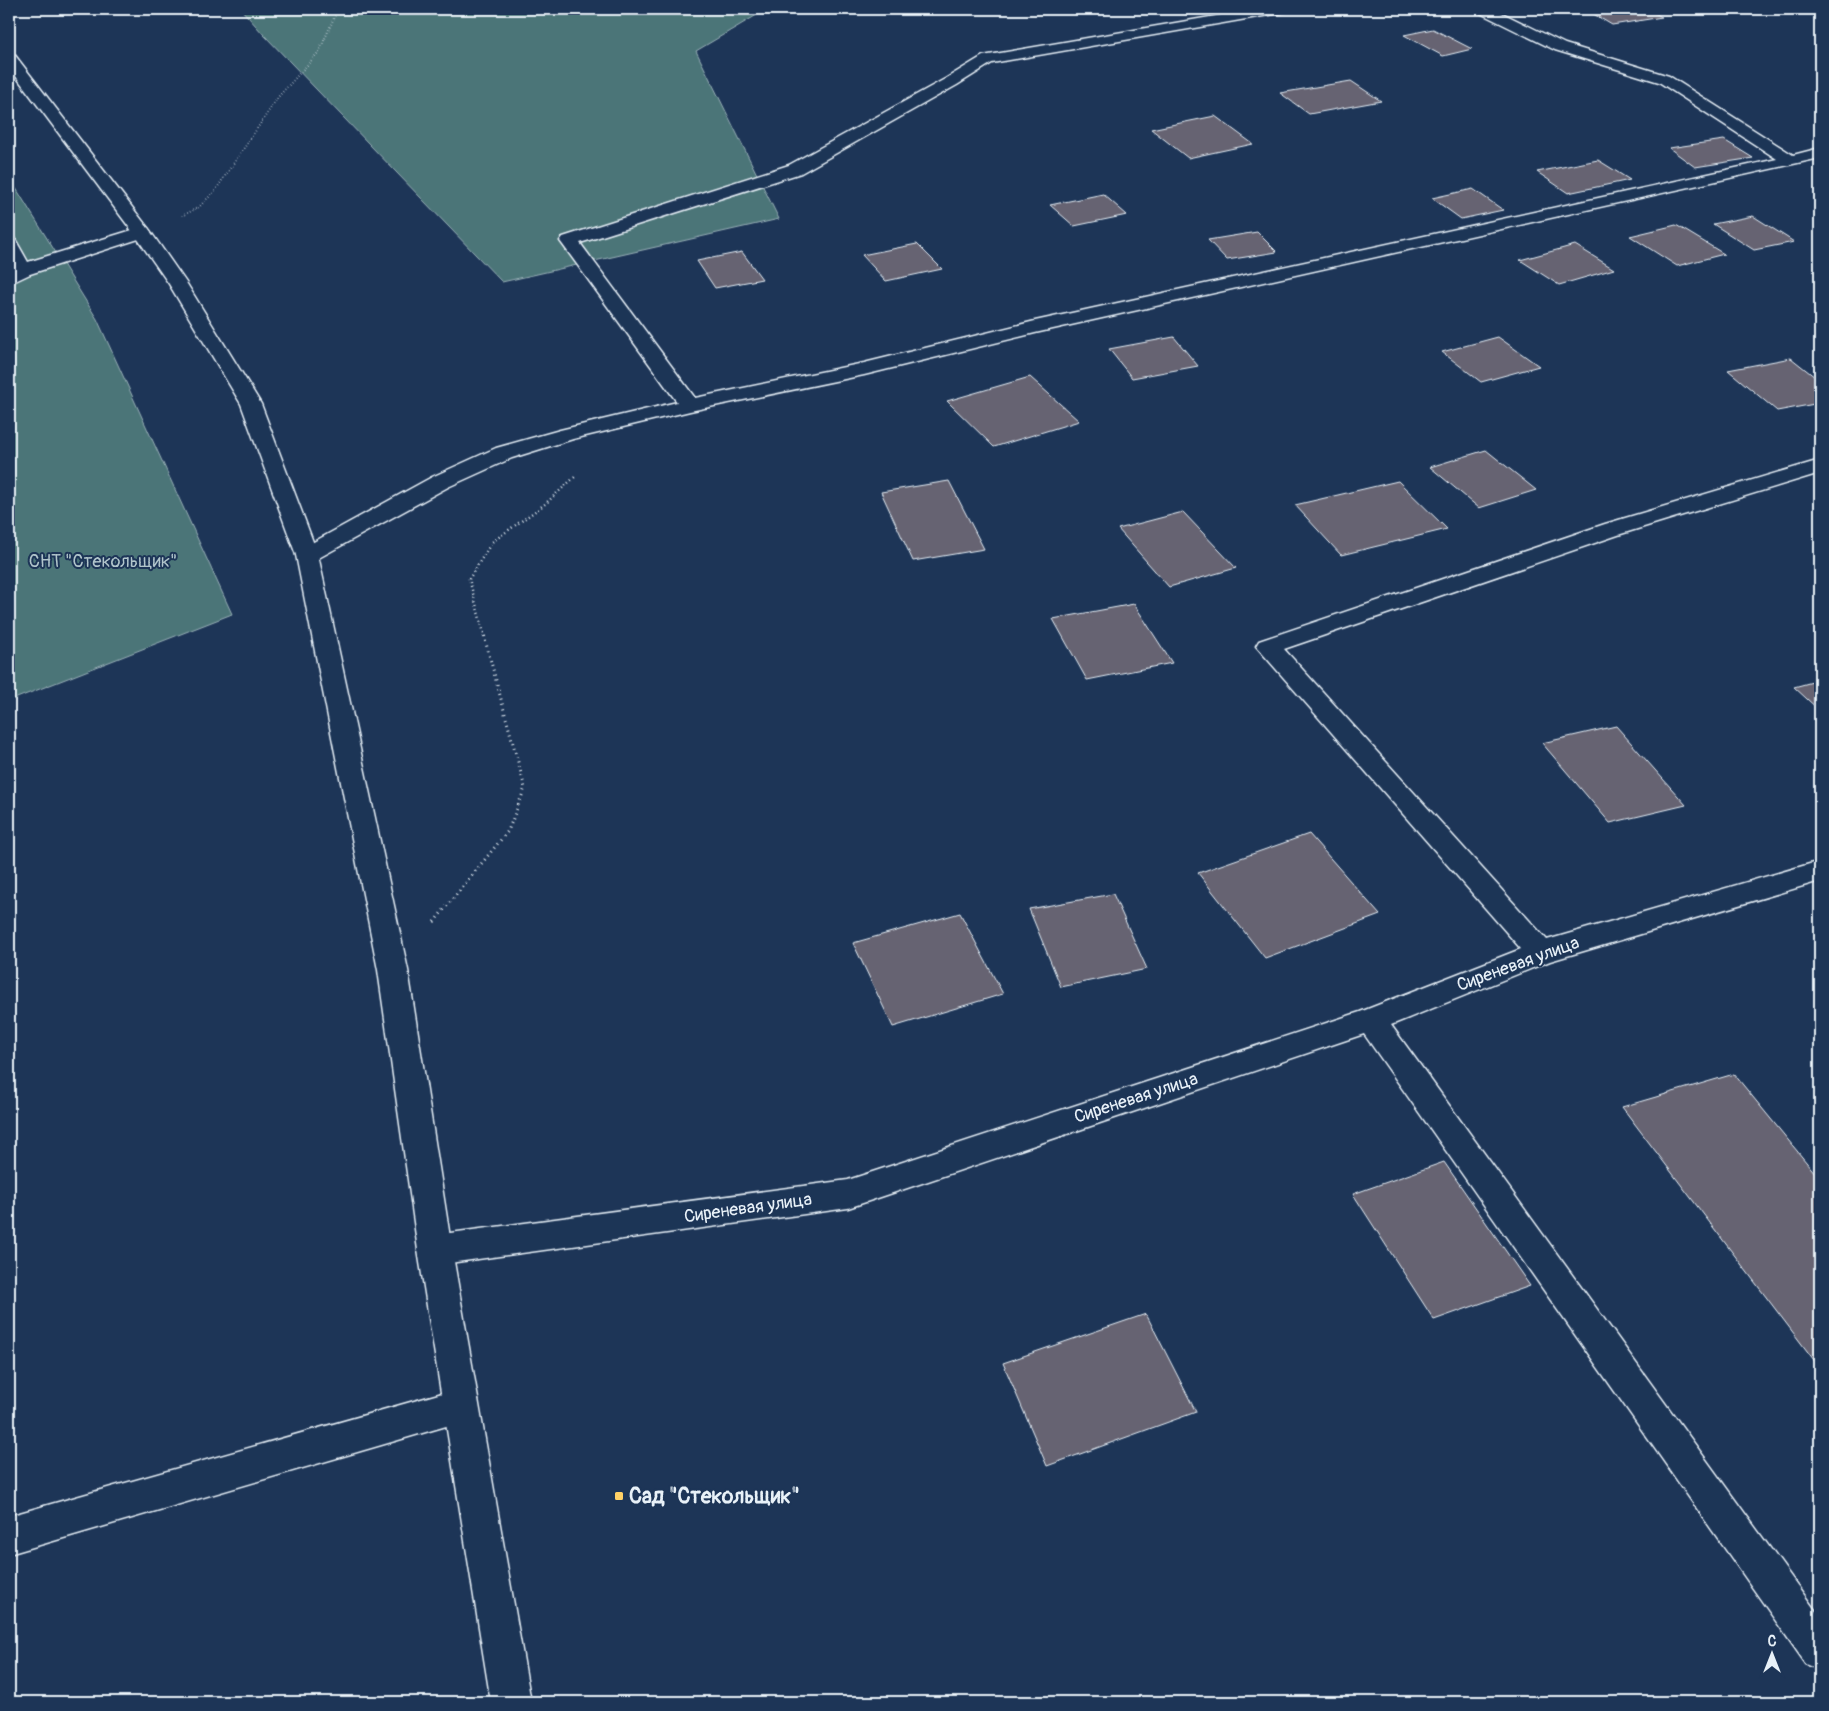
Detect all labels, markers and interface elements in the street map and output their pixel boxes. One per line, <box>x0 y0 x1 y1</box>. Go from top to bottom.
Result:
park label: СНТ "Стекольщик" <box>29 550 177 573</box>
street label: Сиреневая улица <box>1454 931 1582 997</box>
street label: Сиреневая улица <box>1071 1067 1201 1129</box>
street label: Сиреневая улица <box>683 1188 813 1228</box>
place label: Сад "Стекольщик" <box>629 1483 800 1510</box>
marker: Сад "Стекольщик" <box>613 1490 625 1502</box>
north arrow <box>1746 1628 1796 1678</box>
text: С <box>1768 1633 1777 1650</box>

